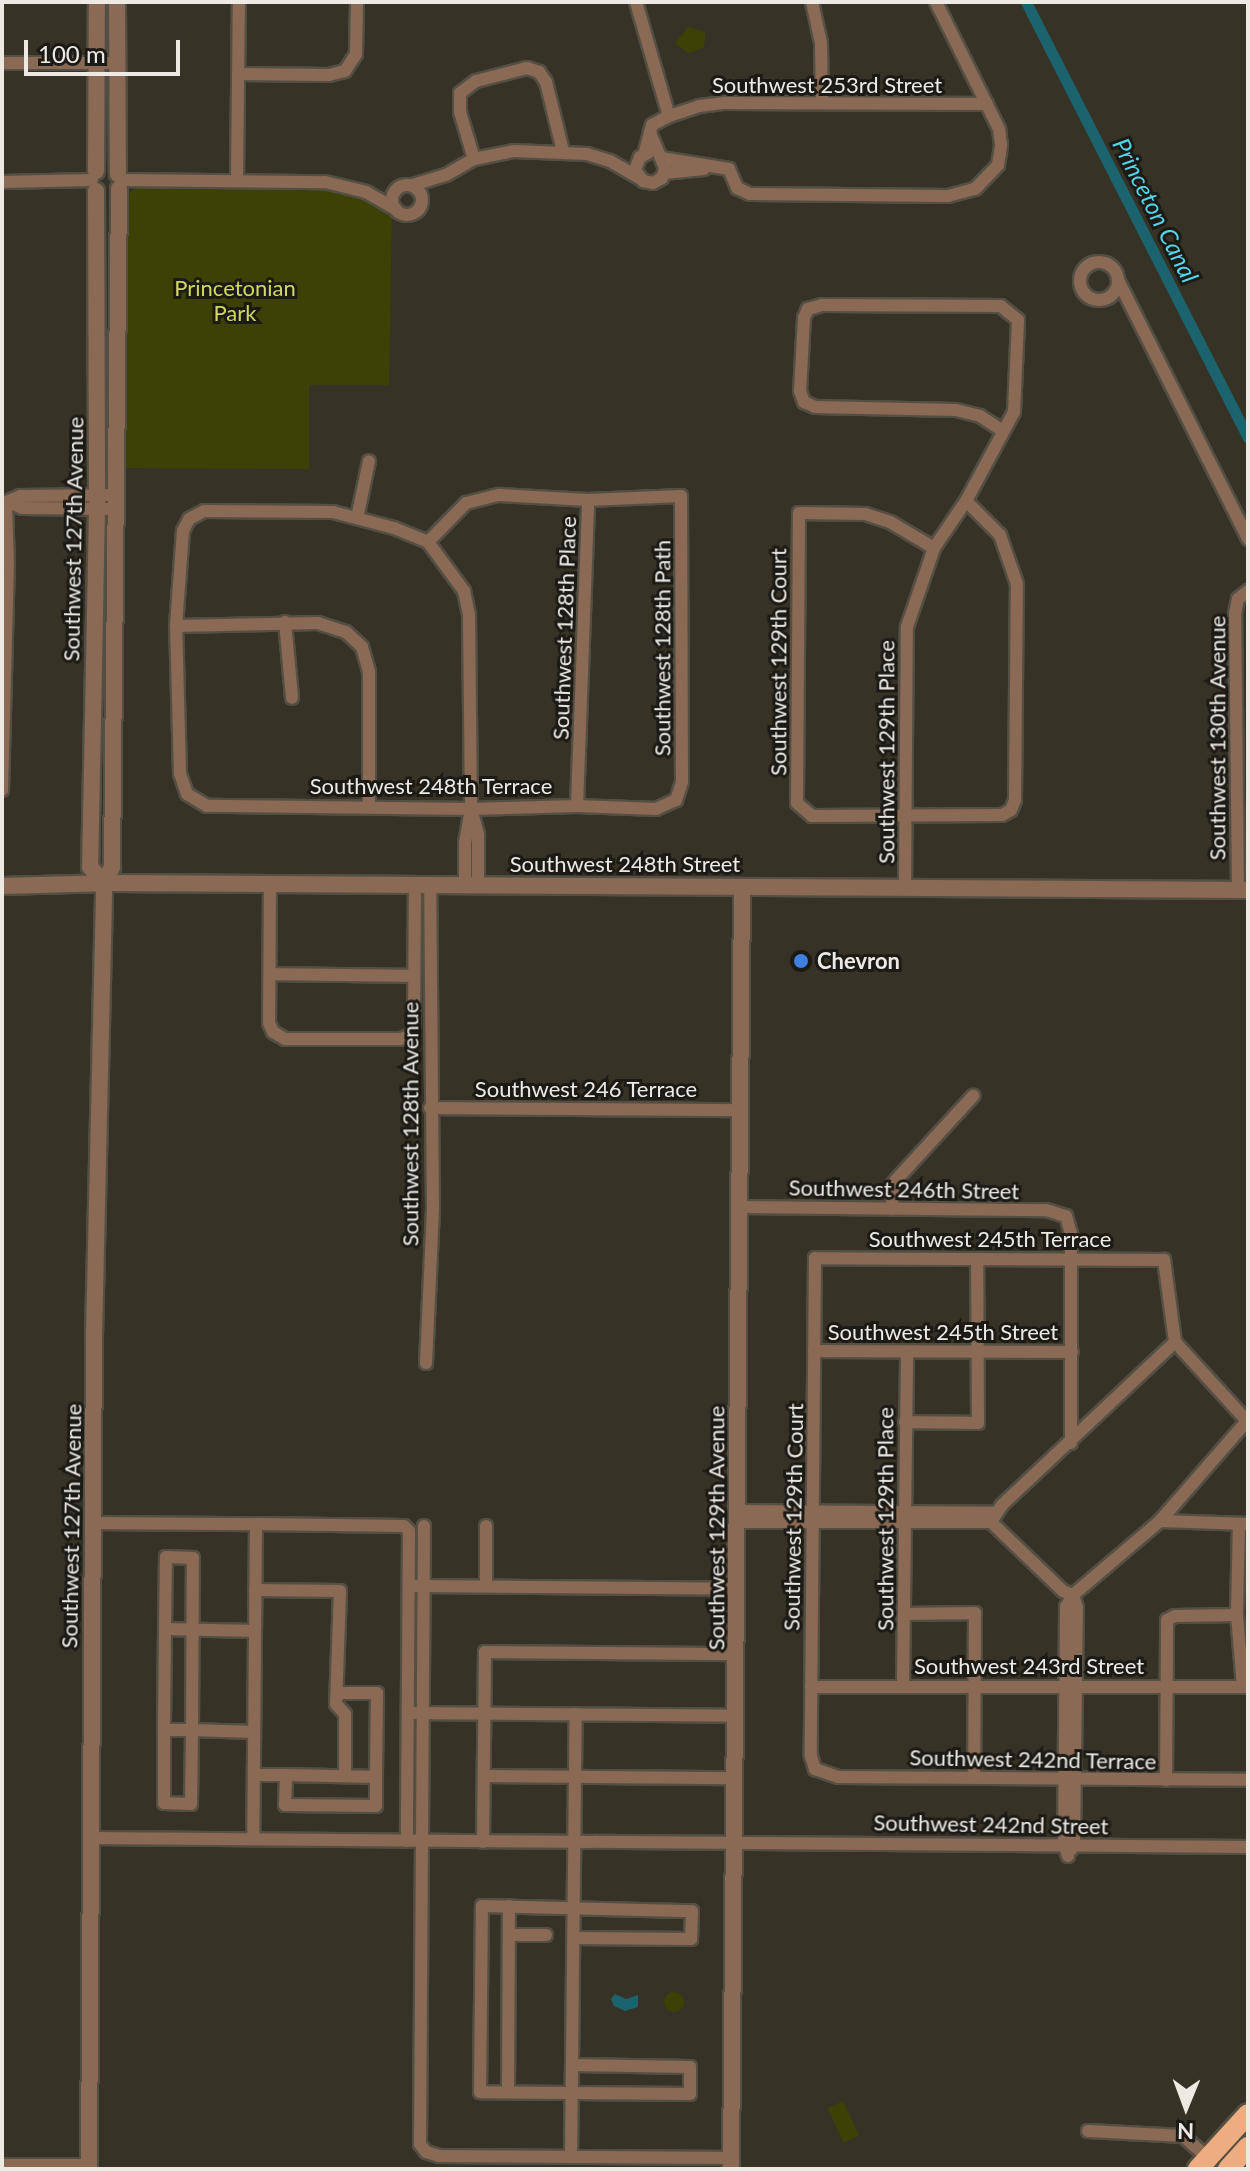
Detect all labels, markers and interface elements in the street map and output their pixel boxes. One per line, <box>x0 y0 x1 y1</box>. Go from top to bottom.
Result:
scale bar <box>28 24 184 74</box>
text: 100 m <box>38 39 106 68</box>
street label: Southwest 253rd Street <box>712 72 942 98</box>
water label: Princeton Canal <box>1107 133 1205 287</box>
park label: Princetonian Park <box>174 274 296 326</box>
street label: Southwest 127th Avenue <box>58 416 88 662</box>
street label: Southwest 128th Place <box>547 516 581 740</box>
street label: Southwest 128th Path <box>649 540 675 756</box>
street label: Southwest 129th Court <box>765 548 791 776</box>
street label: Southwest 130th Avenue <box>1204 615 1230 861</box>
street label: Southwest 129th Place <box>873 640 899 864</box>
street label: Southwest 248th Terrace <box>309 773 553 799</box>
street label: Southwest 248th Street <box>510 851 740 877</box>
place label: Chevron <box>817 948 900 974</box>
marker: Chevron <box>792 952 810 970</box>
street label: Southwest 128th Avenue <box>397 1001 423 1247</box>
street label: Southwest 246 Terrace <box>474 1076 698 1102</box>
street label: Southwest 246th Street <box>789 1174 1019 1204</box>
street label: Southwest 245th Terrace <box>868 1226 1112 1252</box>
street label: Southwest 245th Street <box>828 1319 1058 1345</box>
street label: Southwest 127th Avenue <box>56 1403 86 1649</box>
street label: Southwest 129th Court <box>778 1403 808 1631</box>
street label: Southwest 129th Avenue <box>703 1405 729 1651</box>
street label: Southwest 129th Place <box>872 1407 898 1631</box>
street label: Southwest 243rd Street <box>914 1653 1144 1679</box>
street label: Southwest 242nd Terrace <box>909 1744 1157 1774</box>
street label: Southwest 242nd Street <box>873 1809 1109 1839</box>
north arrow <box>1146 2067 1226 2147</box>
text: N <box>1177 2118 1194 2145</box>

